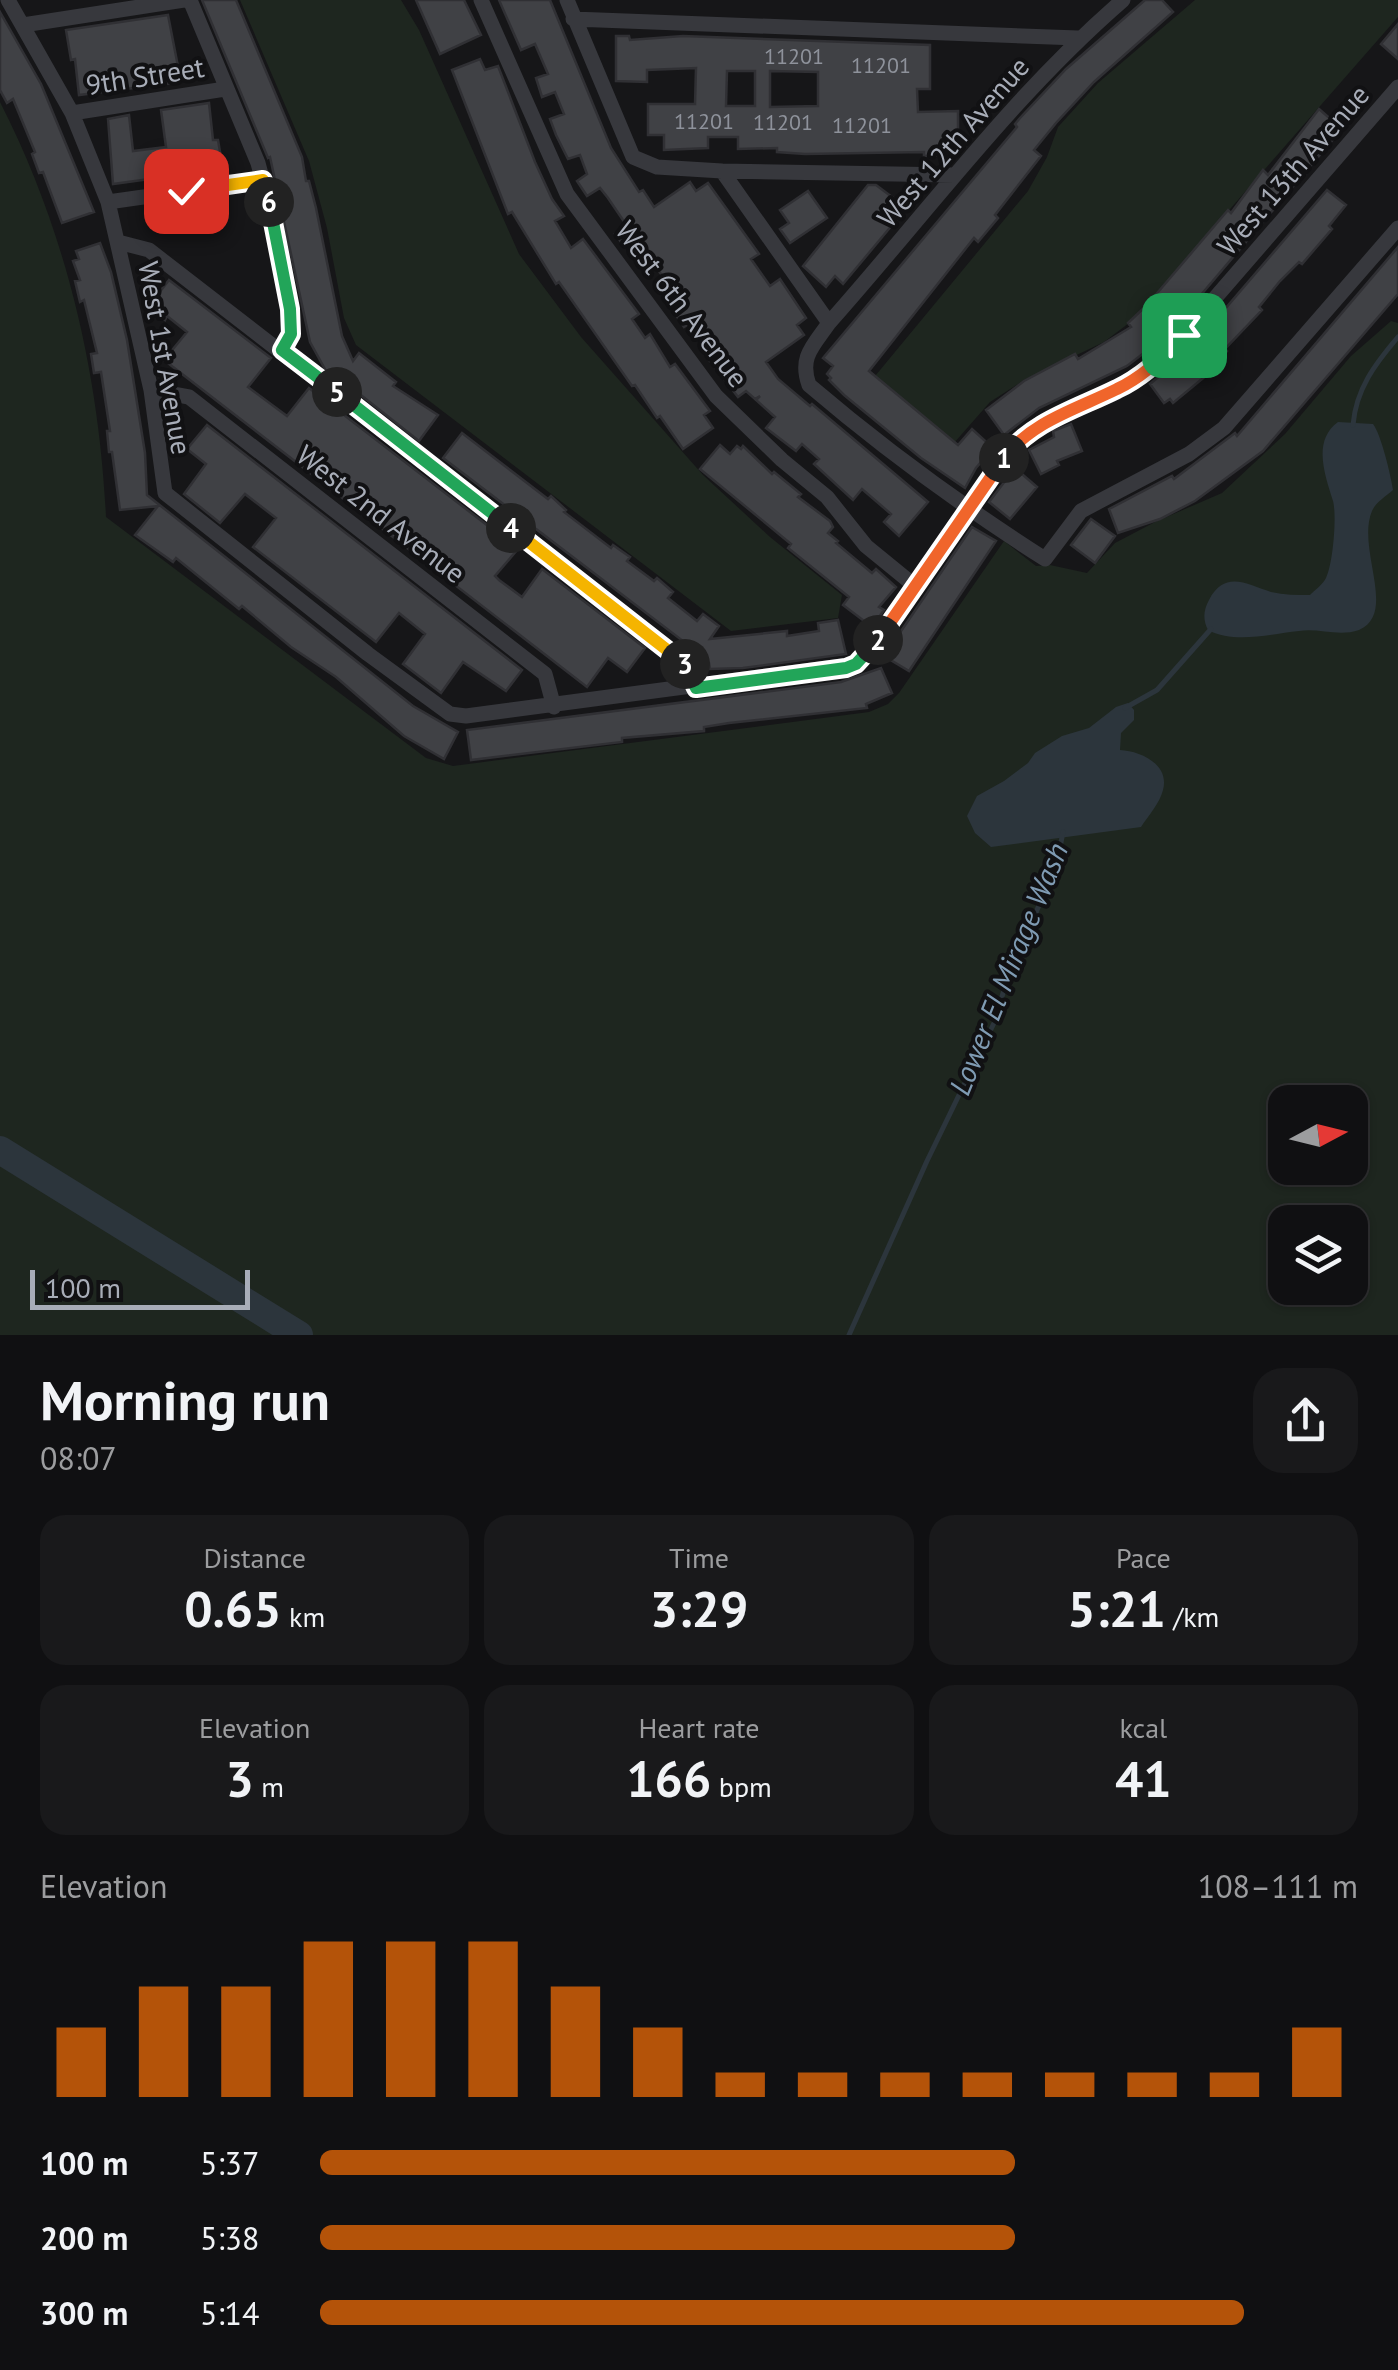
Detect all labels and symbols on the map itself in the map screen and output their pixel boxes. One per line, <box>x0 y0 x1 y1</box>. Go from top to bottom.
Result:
house number: 11201 <box>764 42 824 70</box>
street label: 9th Street <box>83 48 207 103</box>
street label: West 12th Avenue <box>868 49 1037 235</box>
house number: 11201 <box>851 51 911 79</box>
street label: West 13th Avenue <box>1208 77 1377 263</box>
house number: 11201 <box>674 107 734 135</box>
house number: 11201 <box>753 108 813 136</box>
house number: 11201 <box>832 111 892 139</box>
pin <box>144 149 229 234</box>
pin: 6 <box>244 177 294 227</box>
street label: West 6th Avenue <box>608 213 757 394</box>
street label: West 1st Avenue <box>130 258 201 457</box>
pin <box>1142 293 1227 378</box>
pin: 5 <box>312 367 362 417</box>
pin: 1 <box>979 433 1029 483</box>
street label: West 2nd Avenue <box>289 436 473 591</box>
pin: 4 <box>486 503 536 553</box>
pin: 2 <box>853 615 903 665</box>
pin: 3 <box>660 639 710 689</box>
water label: Lower El Mirage Wash <box>939 837 1076 1100</box>
north arrow <box>1268 1085 1368 1185</box>
scale bar <box>30 1265 250 1310</box>

